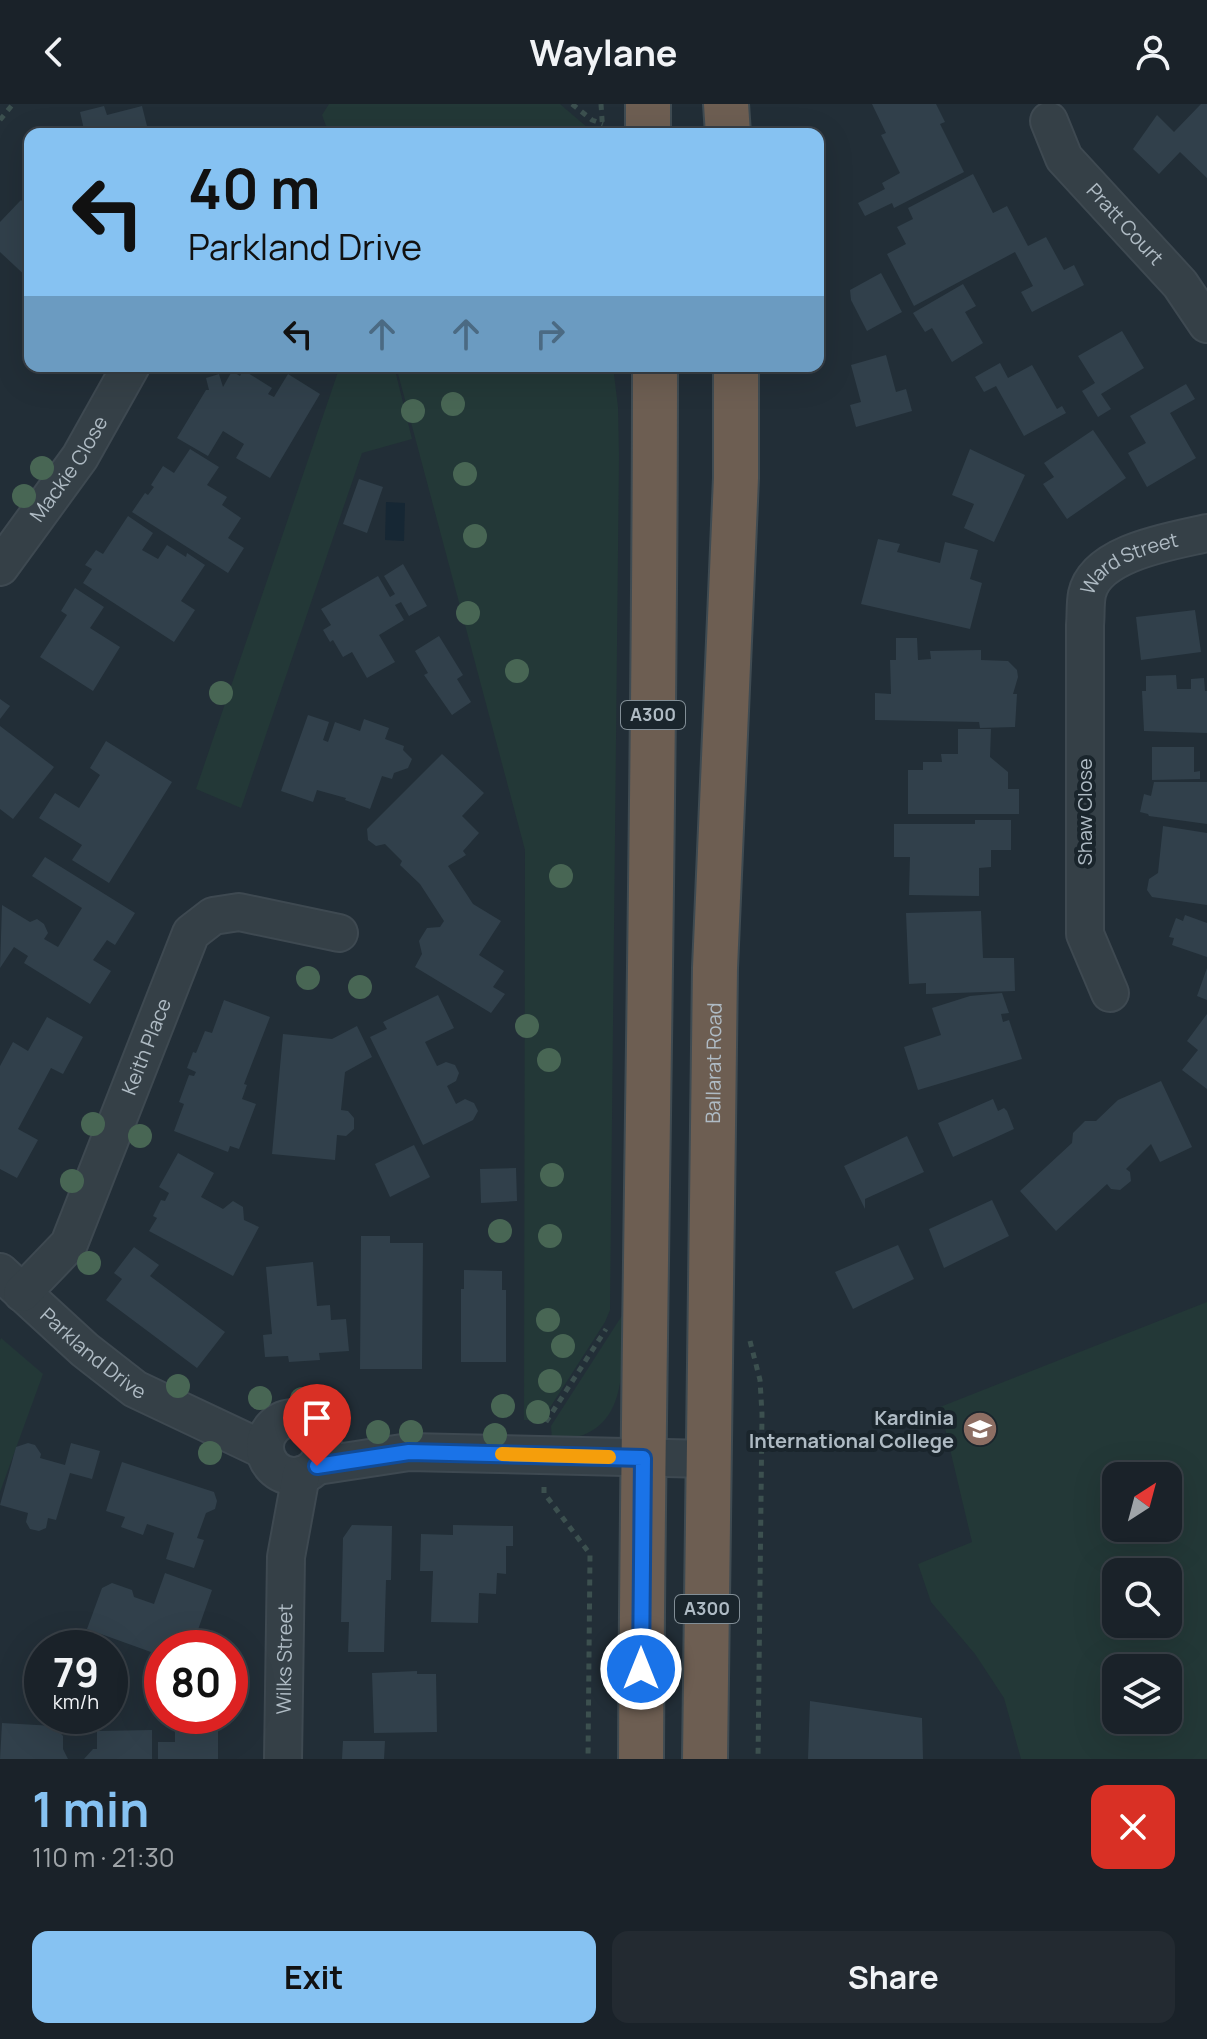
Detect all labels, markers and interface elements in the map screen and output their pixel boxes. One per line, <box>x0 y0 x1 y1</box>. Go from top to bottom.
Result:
text: Waylane <box>529 28 678 77</box>
icon: back <box>32 30 76 74</box>
icon: person <box>1131 30 1175 74</box>
text: 40 m <box>188 149 320 226</box>
icon: left <box>56 160 160 264</box>
street label: Pratt Court <box>1081 177 1170 271</box>
text: Parkland Drive <box>188 222 422 271</box>
icon: left <box>276 312 320 356</box>
icon: ahead <box>360 312 404 356</box>
icon: ahead <box>444 312 488 356</box>
icon: right <box>528 312 572 356</box>
street label: Mackie Close <box>23 411 113 527</box>
street label: Ward Street <box>1074 526 1181 599</box>
road number: A300 <box>621 701 685 729</box>
street label: Shaw Close <box>1071 758 1098 866</box>
street label: Keith Place <box>115 994 177 1099</box>
street label: Ballarat Road <box>699 1002 728 1124</box>
street label: Parkland Drive <box>35 1302 150 1405</box>
pin <box>283 1384 351 1466</box>
icon: arrive <box>295 1396 339 1440</box>
place label: Kardinia International College <box>749 1404 954 1454</box>
school or university icon: Kardinia International College <box>961 1410 999 1448</box>
north arrow <box>1102 1462 1182 1542</box>
map controls <box>1102 1462 1182 1734</box>
button: search <box>1102 1558 1182 1638</box>
road number: A300 <box>675 1595 739 1623</box>
street label: Wilks Street <box>270 1603 298 1715</box>
position arrow <box>599 1627 683 1711</box>
speed limit sign: 80 <box>144 1630 248 1734</box>
text: 79 <box>53 1644 99 1699</box>
button: layers <box>1102 1654 1182 1734</box>
text: km/h <box>53 1688 99 1715</box>
text: 1 min <box>32 1776 149 1841</box>
button: close <box>1091 1785 1175 1869</box>
text: 110 m · 21:30 <box>32 1839 175 1875</box>
button: Exit <box>32 1931 596 2023</box>
button: Share <box>612 1931 1175 2023</box>

